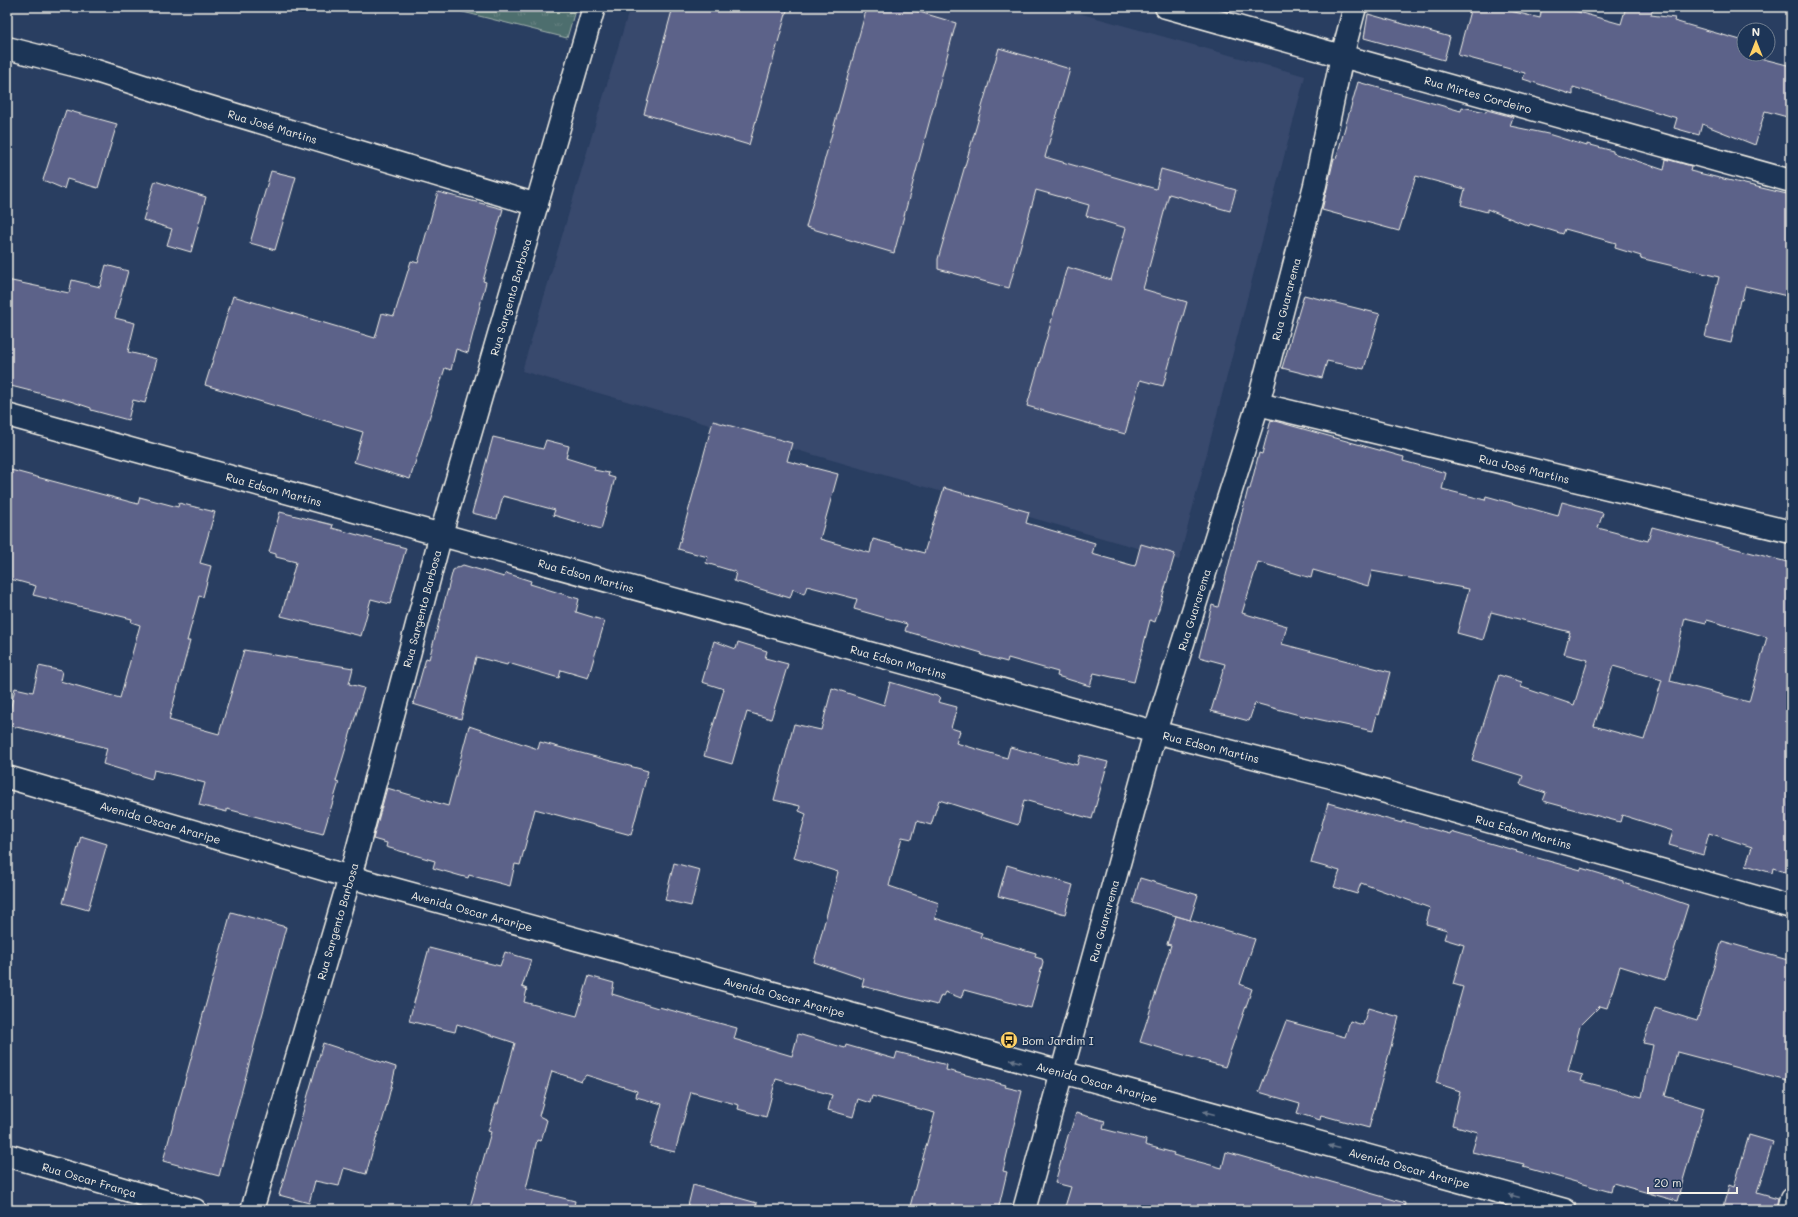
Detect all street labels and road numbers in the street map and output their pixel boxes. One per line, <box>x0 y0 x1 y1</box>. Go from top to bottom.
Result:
street label: Rua Mirtes Cordeiro <box>1423 72 1534 116</box>
street label: Rua José Martins <box>226 105 319 146</box>
street label: Rua Sargento Barbosa <box>486 236 534 357</box>
street label: Rua Guararema <box>1267 256 1303 342</box>
street label: Rua José Martins <box>1478 450 1571 486</box>
street label: Rua Edson Martins <box>224 468 324 509</box>
street label: Rua Sargento Barbosa <box>398 548 444 669</box>
street label: Rua Edson Martins <box>537 555 636 595</box>
street label: Rua Guararema <box>1174 567 1213 652</box>
street label: Rua Edson Martins <box>849 641 948 682</box>
street label: Rua Edson Martins <box>1161 727 1261 766</box>
street label: Avenida Oscar Araripe <box>98 797 223 847</box>
street label: Rua Edson Martins <box>1474 810 1574 852</box>
street label: Rua Sargento Barbosa <box>313 861 361 982</box>
street label: Rua Guararema <box>1085 878 1122 964</box>
street label: Avenida Oscar Araripe <box>410 887 535 934</box>
street label: Avenida Oscar Araripe <box>722 972 847 1020</box>
street label: Avenida Oscar Araripe <box>1035 1058 1160 1106</box>
street label: Avenida Oscar Araripe <box>1347 1144 1472 1191</box>
street label: Rua Oscar França <box>40 1158 139 1200</box>

